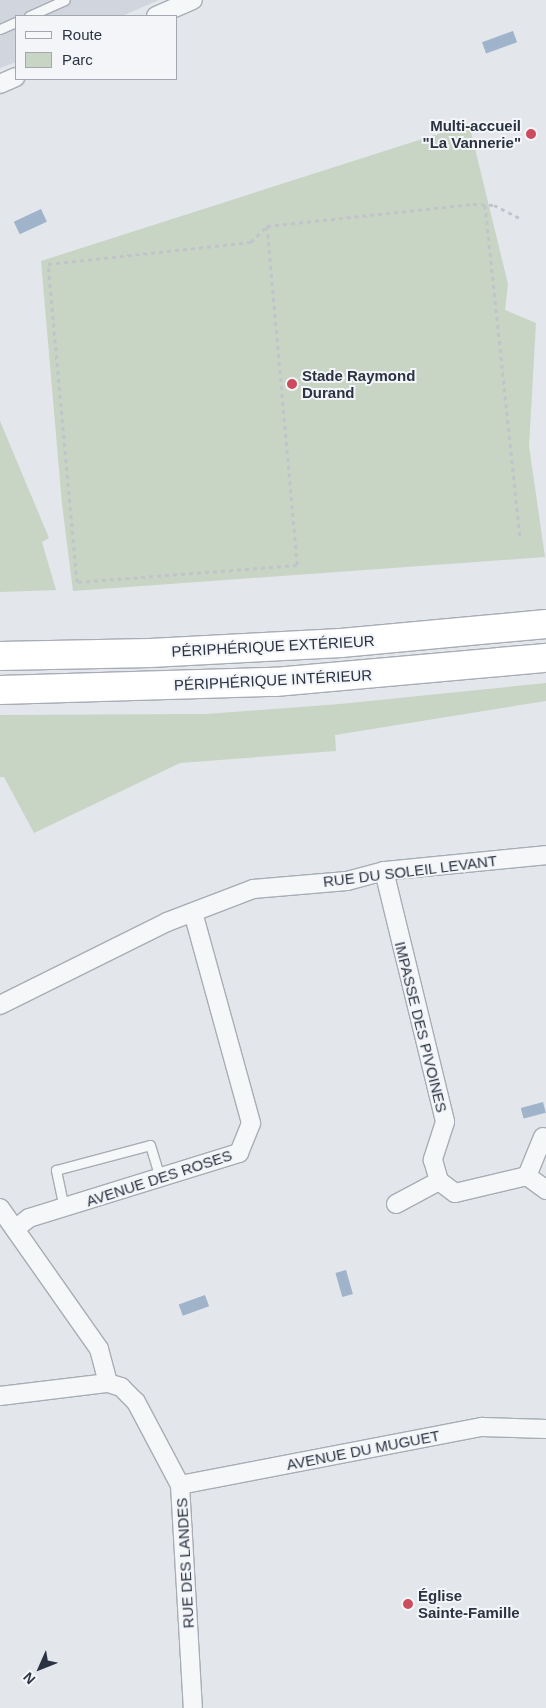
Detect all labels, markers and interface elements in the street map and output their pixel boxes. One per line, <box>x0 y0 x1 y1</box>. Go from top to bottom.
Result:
legend <box>15 15 178 80</box>
text: Route <box>62 26 102 43</box>
text: Parc <box>62 51 93 68</box>
place label: Multi-accueil "La Vannerie" <box>423 116 521 151</box>
marker: Multi-accueil "La Vannerie" <box>525 128 537 140</box>
place label: Stade Raymond Durand <box>302 366 415 401</box>
marker: Stade Raymond Durand <box>286 378 298 390</box>
street label: PÉRIPHÉRIQUE EXTÉRIEUR <box>171 632 375 660</box>
street label: PÉRIPHÉRIQUE INTÉRIEUR <box>173 666 373 694</box>
street label: RUE DU SOLEIL LEVANT <box>322 851 498 891</box>
street label: IMPASSE DES PIVOINES <box>391 940 451 1114</box>
street label: AVENUE DES ROSES <box>84 1146 234 1210</box>
street label: AVENUE DU MUGUET <box>285 1426 441 1474</box>
street label: RUE DES LANDES <box>173 1497 197 1629</box>
place label: Église Sainte-Famille <box>418 1586 520 1621</box>
marker: Église Sainte-Famille <box>402 1598 414 1610</box>
north arrow <box>15 1643 65 1693</box>
text: N <box>20 1669 38 1688</box>

